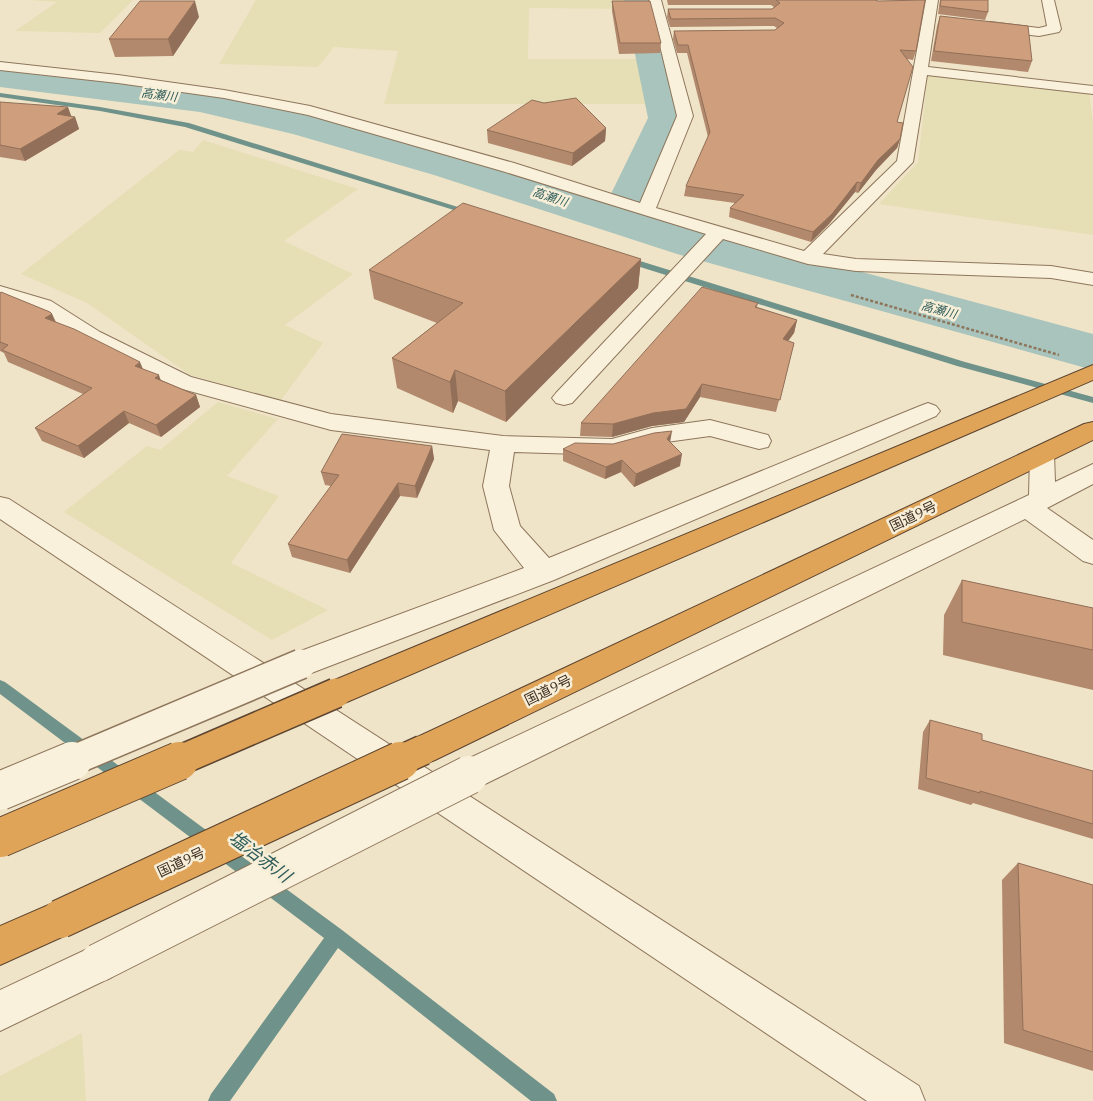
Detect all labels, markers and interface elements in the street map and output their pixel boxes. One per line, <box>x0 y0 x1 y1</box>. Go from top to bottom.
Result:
water label: 高瀬川 <box>140 85 180 104</box>
water label: 高瀬川 <box>531 184 571 210</box>
water label: 高瀬川 <box>920 298 960 322</box>
street label: 国道9号 <box>886 497 940 535</box>
street label: 国道9号 <box>521 671 575 709</box>
water label: 塩冶赤川 <box>225 826 298 889</box>
street label: 国道9号 <box>154 843 208 881</box>

